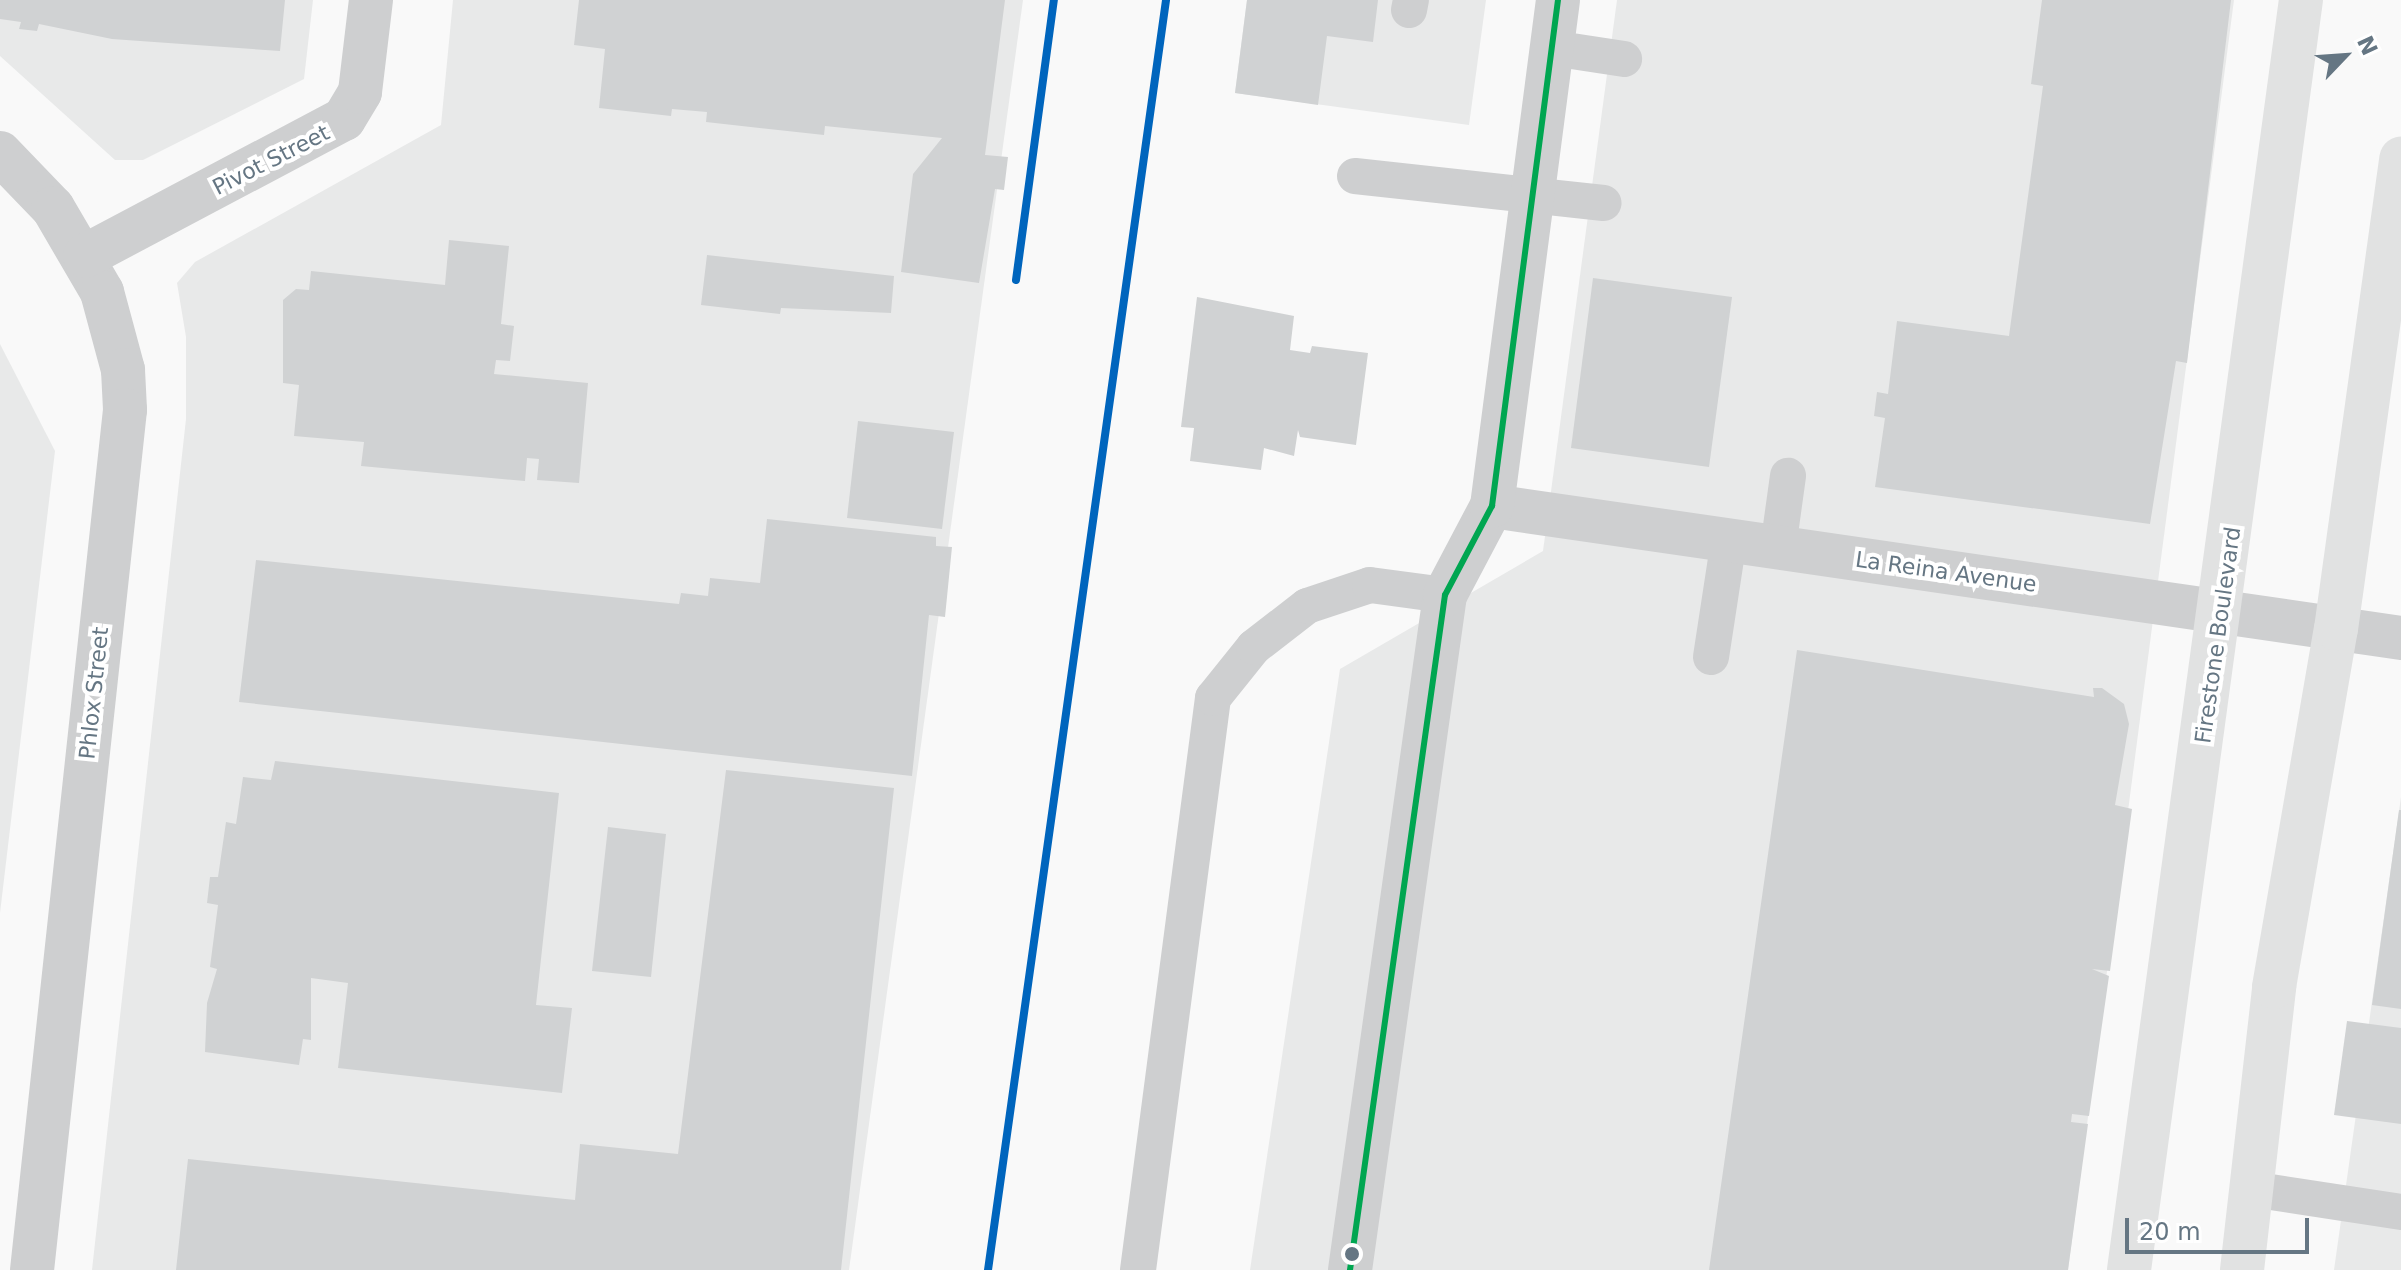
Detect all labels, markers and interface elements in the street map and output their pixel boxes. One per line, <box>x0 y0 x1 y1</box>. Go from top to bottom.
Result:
north arrow <box>2305 16 2385 96</box>
text: N <box>2352 32 2382 59</box>
street label: Pivot Street <box>208 119 334 201</box>
street label: Firestone Boulevard <box>2190 525 2246 745</box>
street label: La Reina Avenue <box>1854 546 2038 598</box>
street label: Phlox Street <box>74 626 114 760</box>
scale bar <box>2129 1202 2313 1252</box>
text: 20 m <box>2139 1218 2201 1246</box>
unlabelled marker <box>1344 1246 1360 1262</box>

